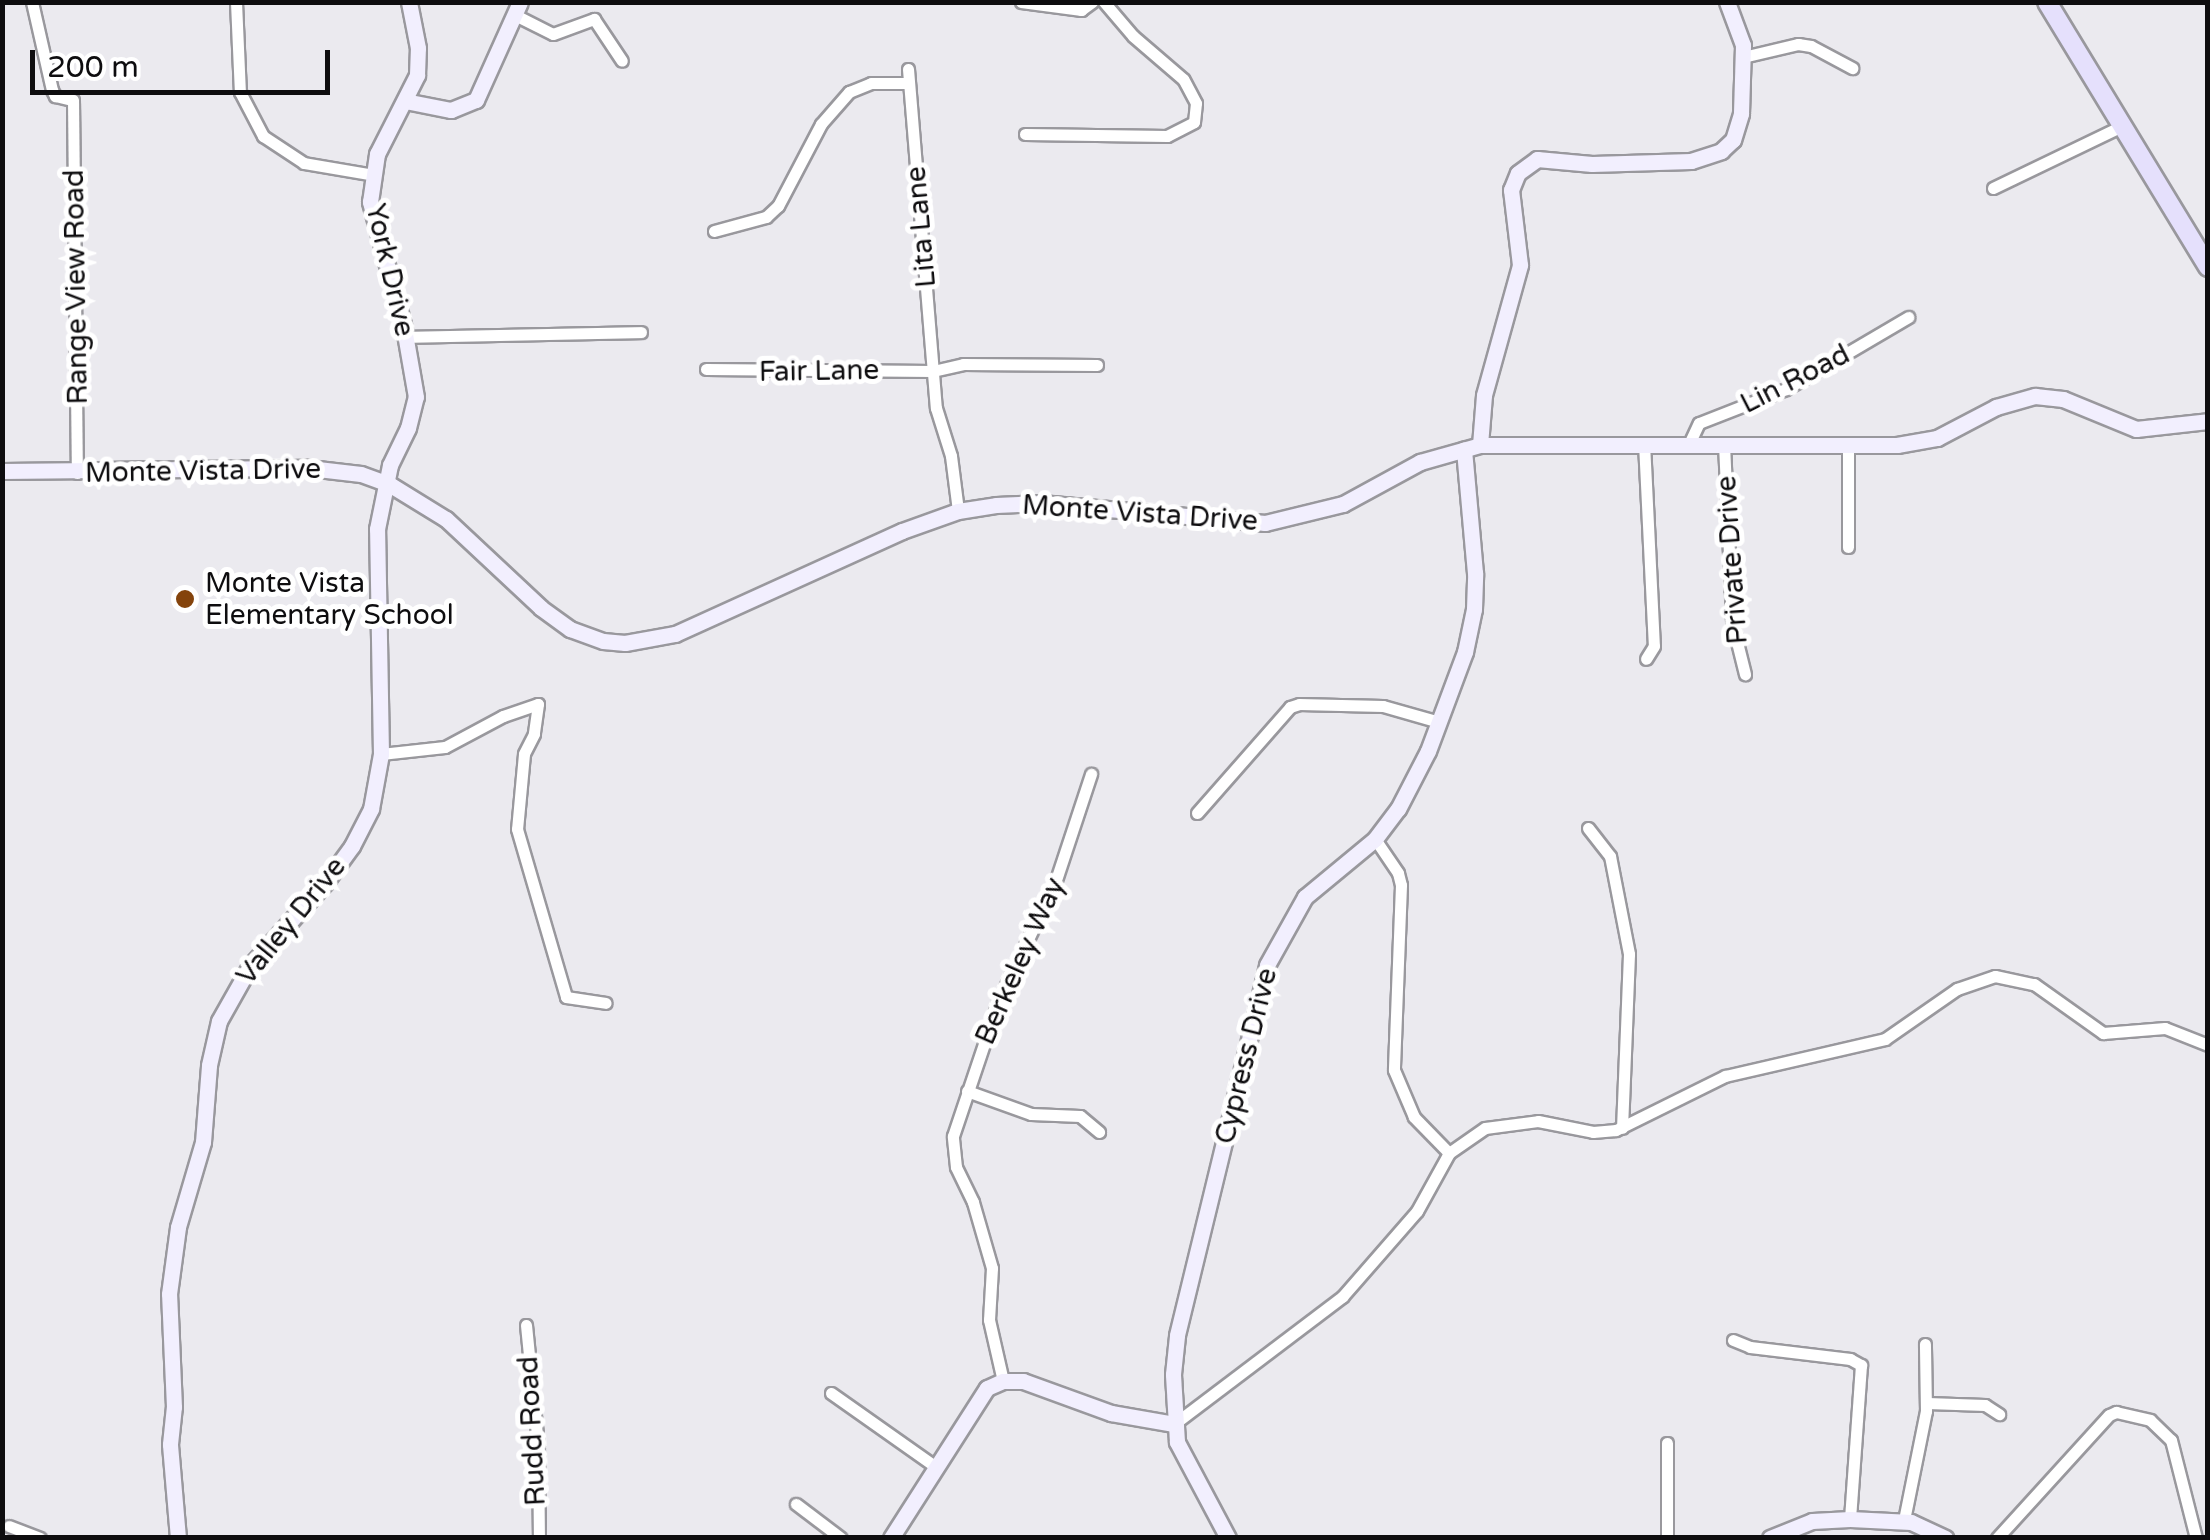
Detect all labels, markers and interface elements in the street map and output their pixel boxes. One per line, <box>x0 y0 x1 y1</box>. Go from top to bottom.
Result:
scale bar <box>35 30 335 92</box>
text: 200 m <box>47 49 139 86</box>
street label: Lita Lane <box>899 165 943 289</box>
street label: Range View Road <box>57 169 95 405</box>
street label: York Drive <box>358 200 422 340</box>
street label: Lin Road <box>1735 337 1855 421</box>
street label: Fair Lane <box>759 353 879 389</box>
street label: Monte Vista Drive <box>85 452 321 490</box>
street label: Private Drive <box>1709 475 1755 645</box>
street label: Monte Vista Drive <box>1021 488 1259 538</box>
place label: Monte Vista Elementary School <box>205 566 454 632</box>
marker: Monte Vista Elementary School <box>174 588 196 610</box>
street label: Valley Drive <box>229 850 353 992</box>
street label: Berkeley Way <box>968 872 1072 1050</box>
street label: Cypress Drive <box>1208 965 1284 1147</box>
street label: Rudd Road <box>511 1355 553 1507</box>

